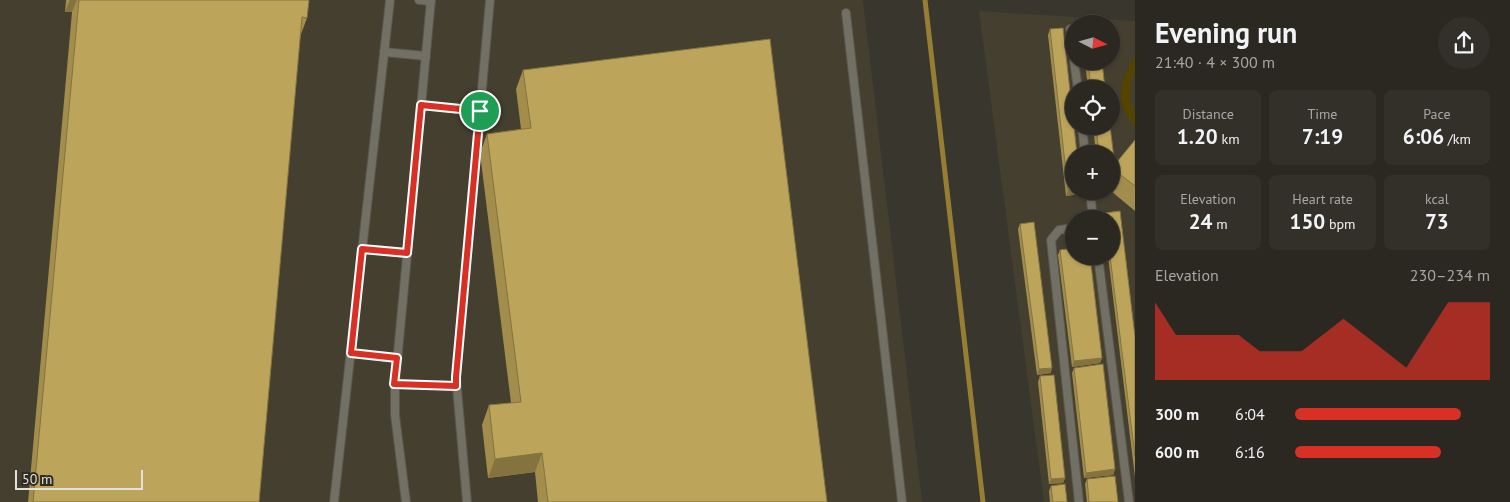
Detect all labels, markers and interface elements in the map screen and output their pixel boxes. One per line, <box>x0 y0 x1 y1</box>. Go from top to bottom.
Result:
text: Evening run <box>1155 14 1297 51</box>
north arrow <box>1065 15 1120 70</box>
map controls <box>1065 15 1120 265</box>
button: share <box>1438 17 1490 69</box>
text: 21:40 · 4 × 300 m <box>1155 52 1275 72</box>
button: locate <box>1065 80 1120 135</box>
pin <box>459 90 501 132</box>
icon: arrive <box>466 97 494 125</box>
text: Distance <box>1183 105 1234 123</box>
text: Time <box>1307 105 1338 123</box>
text: Pace <box>1423 105 1451 123</box>
text: 1.20 <box>1177 123 1218 150</box>
text: 7:19 <box>1302 123 1343 150</box>
text: 6:06 <box>1403 123 1444 150</box>
text: km <box>1218 130 1240 148</box>
text: /km <box>1444 130 1471 148</box>
button: + <box>1065 145 1120 200</box>
text: Elevation <box>1180 190 1236 208</box>
text: Heart rate <box>1292 190 1353 208</box>
text: kcal <box>1425 190 1449 208</box>
text: 24 <box>1189 208 1213 235</box>
text: 150 <box>1290 208 1325 235</box>
text: 73 <box>1425 208 1449 235</box>
button: − <box>1065 210 1120 265</box>
text: m <box>1213 215 1228 233</box>
text: bpm <box>1325 215 1355 233</box>
text: Elevation <box>1155 265 1219 285</box>
text: 230–234 m <box>1410 265 1490 285</box>
text: 300 m <box>1155 404 1199 424</box>
text: 6:04 <box>1235 404 1265 424</box>
text: 600 m <box>1155 442 1199 462</box>
text: 6:16 <box>1235 442 1265 462</box>
scale bar <box>15 467 142 490</box>
text: 50 m <box>22 470 52 488</box>

